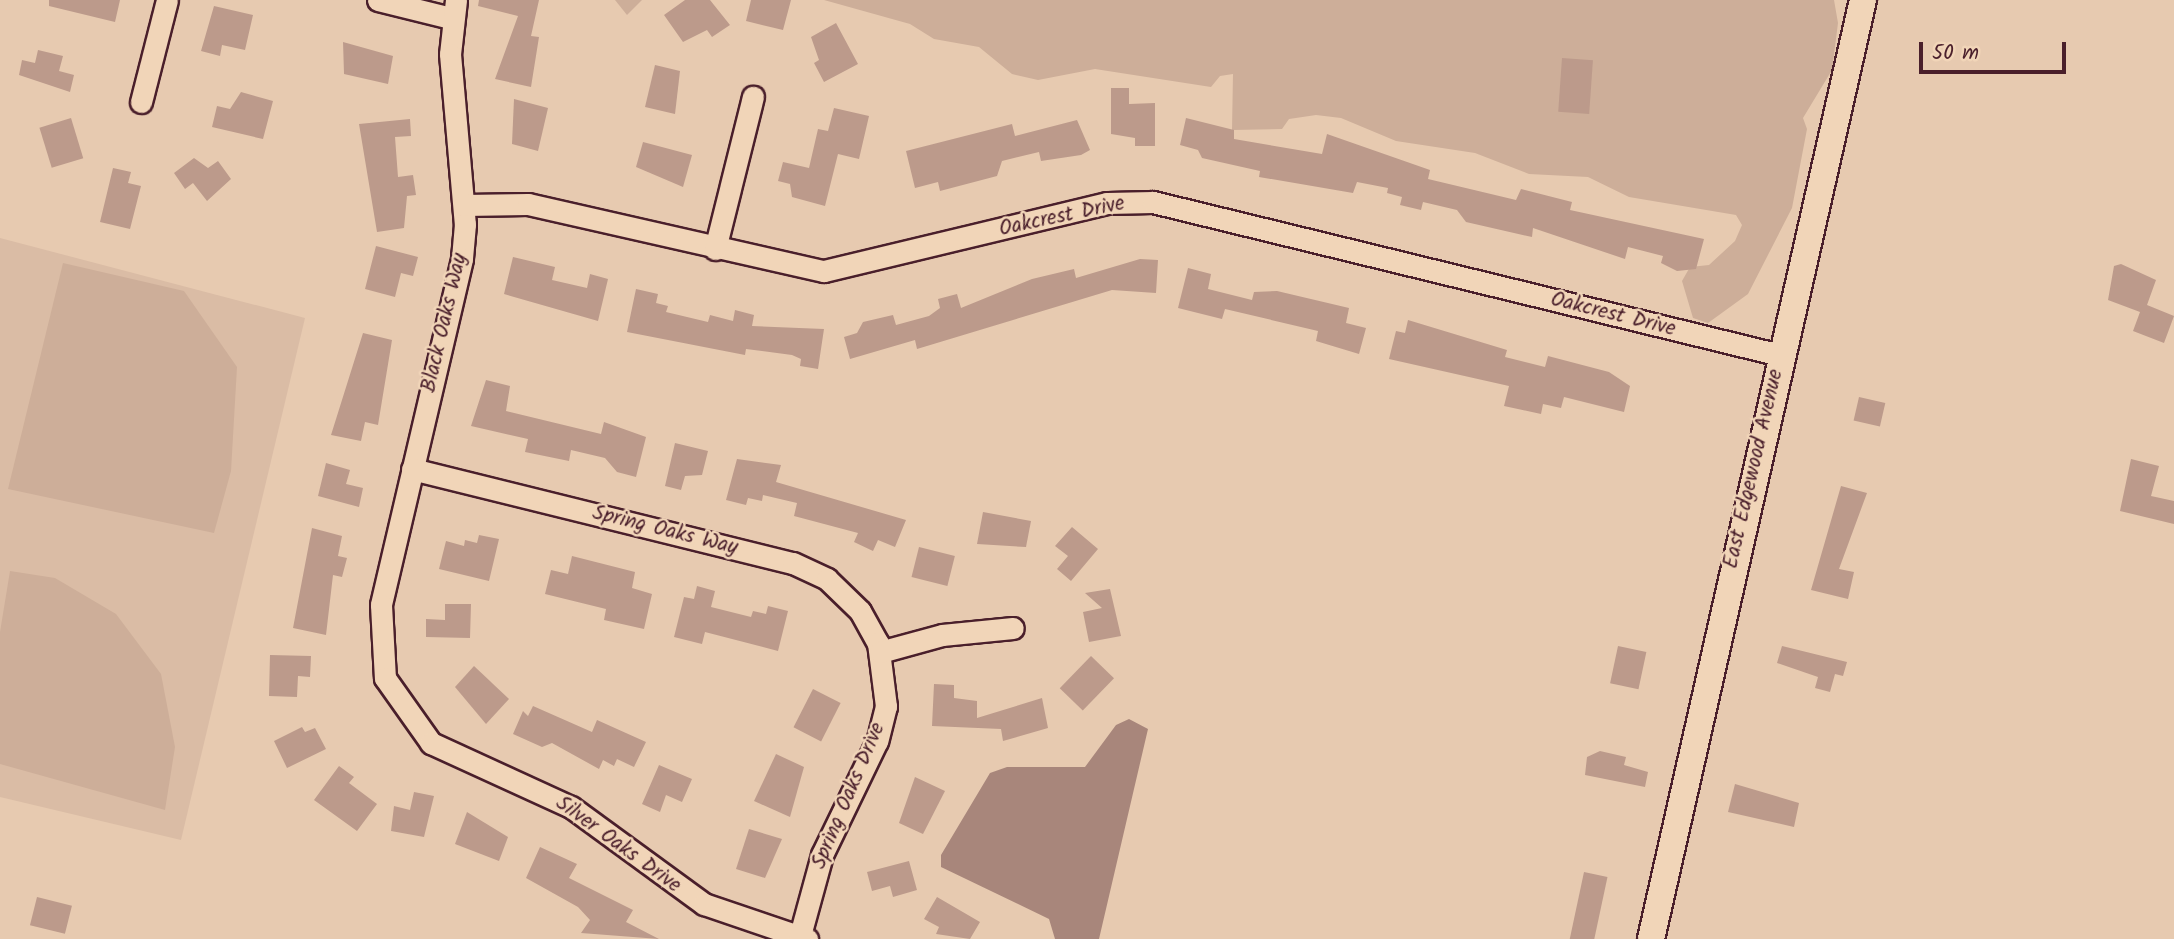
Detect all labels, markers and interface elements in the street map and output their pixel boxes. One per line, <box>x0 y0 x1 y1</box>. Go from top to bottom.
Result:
scale bar <box>1922 28 2069 72</box>
text: 50 m <box>1932 37 1979 70</box>
street label: Oakcrest Drive <box>997 191 1127 243</box>
street label: Black Oaks Way <box>417 251 473 395</box>
street label: Oakcrest Drive <box>1548 287 1678 343</box>
street label: East Edgewood Avenue <box>1719 367 1789 571</box>
street label: Spring Oaks Way <box>590 501 740 561</box>
street label: Spring Oaks Drive <box>807 719 891 873</box>
street label: Silver Oaks Drive <box>550 791 686 899</box>

